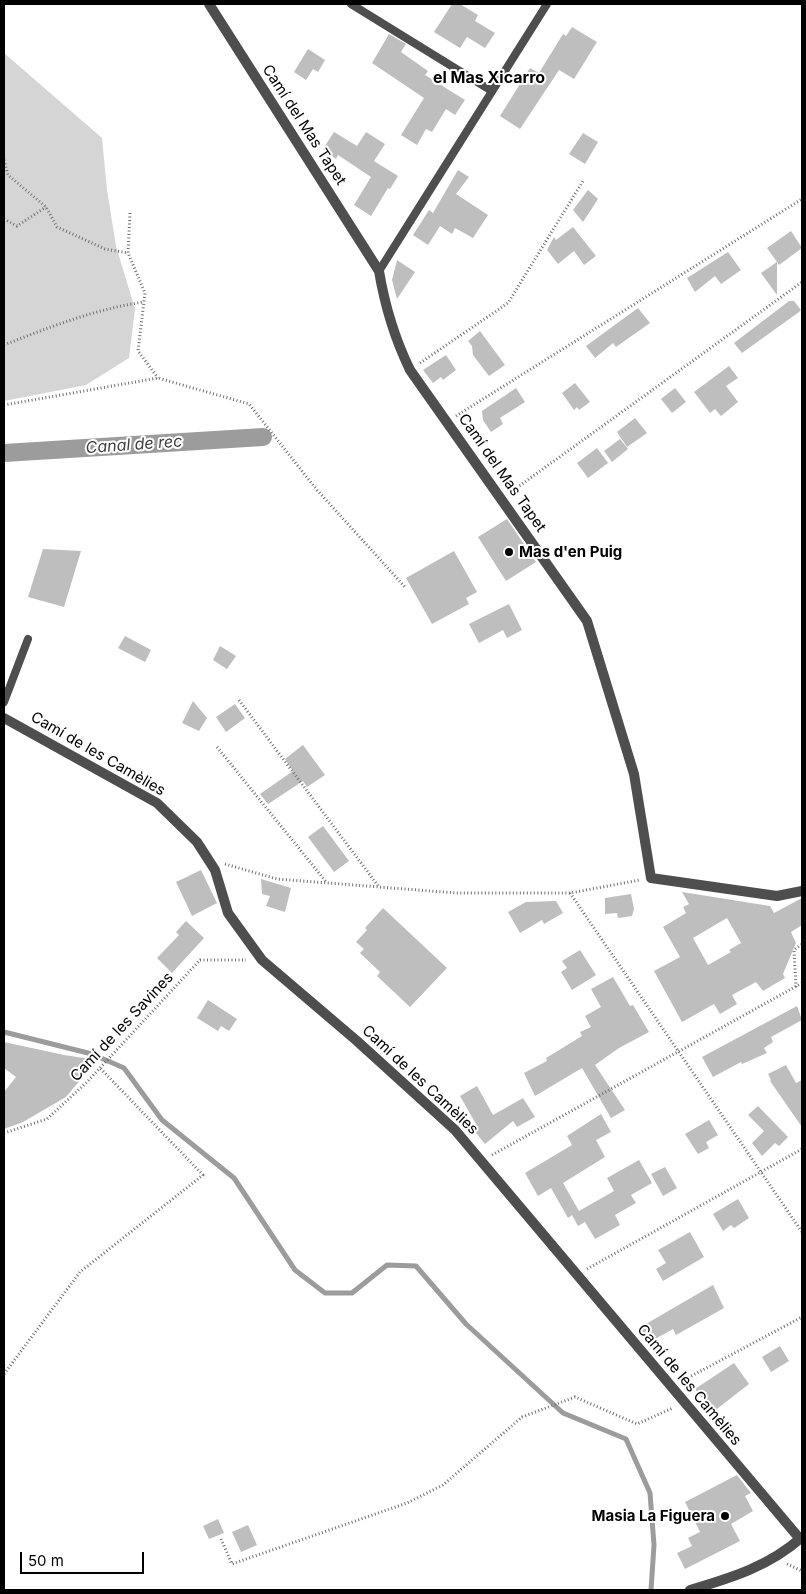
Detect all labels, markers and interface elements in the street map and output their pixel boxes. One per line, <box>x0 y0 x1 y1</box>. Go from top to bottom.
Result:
street label: Camí del Mas Tapet <box>258 61 350 189</box>
district label: el Mas Xicarro <box>433 68 545 88</box>
street label: Camí del Mas Tapet <box>454 410 550 536</box>
water label: Canal de rec <box>85 432 183 458</box>
place label: Mas d'en Puig <box>519 543 622 561</box>
marker: Mas d'en Puig <box>503 546 515 558</box>
street label: Camí de les Camèlies <box>28 708 168 800</box>
street label: Camí de les Savines <box>67 969 177 1085</box>
street label: Camí de les Camèlies <box>358 1022 482 1138</box>
street label: Camí de les Camèlies <box>633 1321 745 1449</box>
place label: Masia La Figuera <box>592 1507 715 1525</box>
marker: Masia La Figuera <box>719 1510 731 1522</box>
scale bar <box>22 1542 146 1574</box>
text: 50 m <box>28 1551 64 1570</box>

